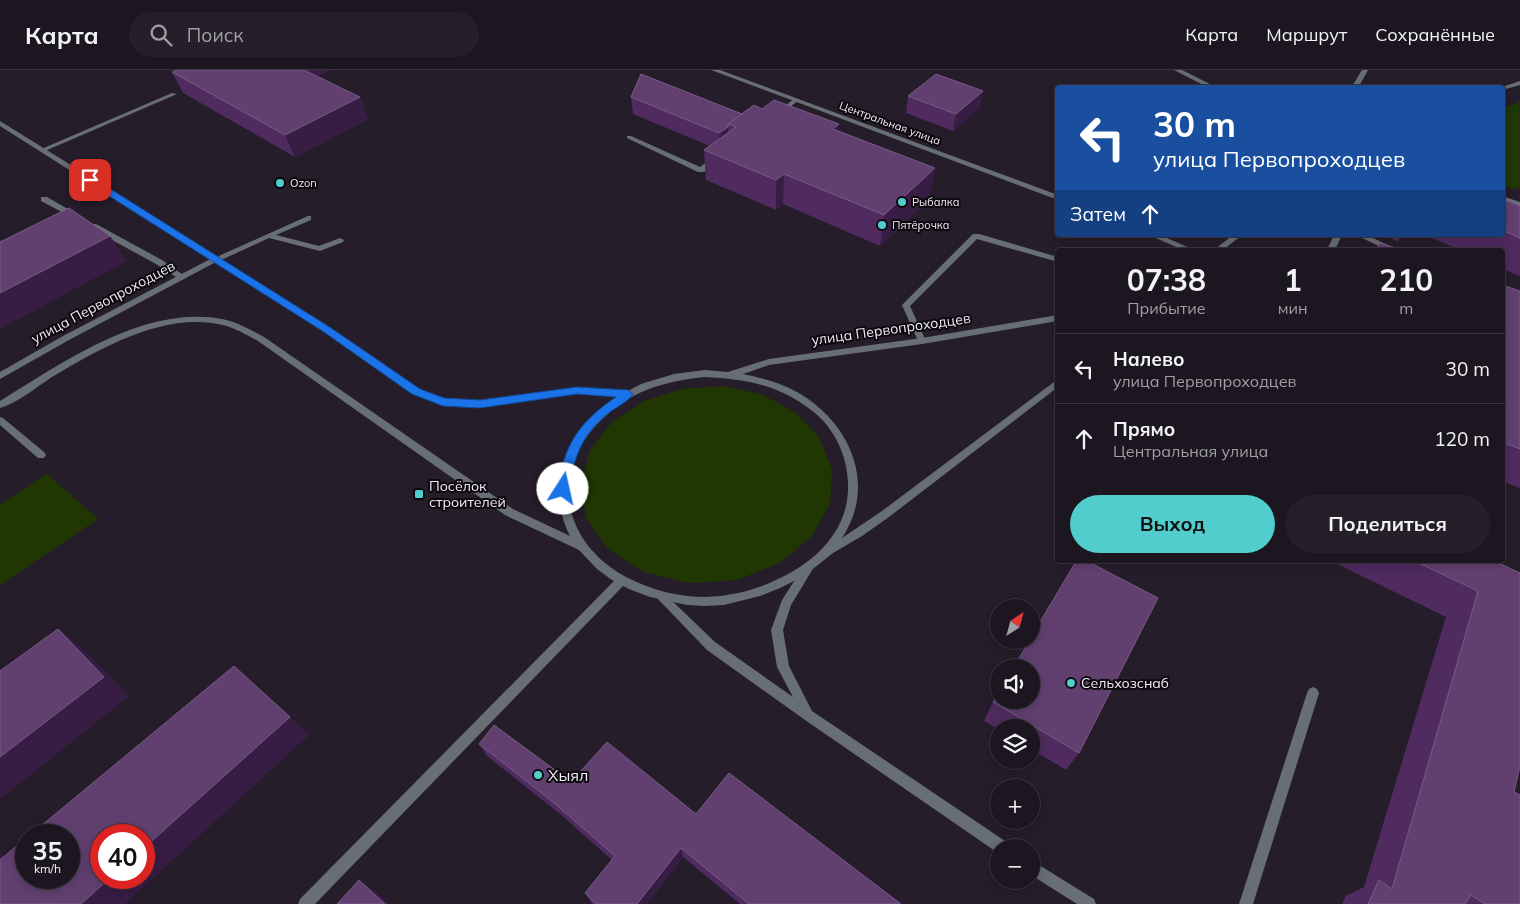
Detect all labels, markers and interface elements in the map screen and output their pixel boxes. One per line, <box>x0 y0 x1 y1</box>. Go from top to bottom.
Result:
search box <box>129 12 479 57</box>
text: Карта <box>25 20 99 50</box>
icon: search <box>147 21 175 49</box>
text: Поиск <box>187 23 244 47</box>
text: Карта <box>1185 23 1238 46</box>
text: Маршрут <box>1266 23 1347 46</box>
text: Сохранённые <box>1375 23 1495 46</box>
street label: Центральная улица <box>837 98 943 148</box>
text: 30 m <box>1153 102 1236 146</box>
icon: left <box>1070 105 1135 170</box>
text: улица Первопроходцев <box>1153 145 1405 173</box>
pin <box>69 159 111 201</box>
icon: arrive <box>76 166 104 194</box>
place label: Ozon <box>290 176 317 190</box>
marker: Ozon <box>274 177 286 189</box>
place label: Рыбалка <box>912 195 959 209</box>
marker: Рыбалка <box>896 196 908 208</box>
icon: ahead <box>1136 200 1164 228</box>
text: Затем <box>1070 202 1126 226</box>
place label: Пятёрочка <box>892 218 949 232</box>
marker: Пятёрочка <box>876 219 888 231</box>
street label: улица Первопроходцев <box>28 256 178 348</box>
text: 07:38 <box>1127 261 1206 299</box>
text: 1 <box>1284 261 1302 299</box>
text: 210 <box>1379 261 1433 299</box>
text: Прибытие <box>1127 298 1206 318</box>
text: мин <box>1278 298 1308 318</box>
text: m <box>1399 298 1413 318</box>
street label: улица Первопроходцев <box>810 309 972 349</box>
text: Налево <box>1113 347 1185 371</box>
icon: left <box>1070 355 1098 383</box>
text: 30 m <box>1446 357 1490 381</box>
text: улица Первопроходцев <box>1113 371 1296 391</box>
text: Прямо <box>1113 417 1175 441</box>
icon: ahead <box>1070 425 1098 453</box>
text: 120 m <box>1434 427 1490 451</box>
text: Центральная улица <box>1113 441 1268 461</box>
position arrow <box>536 462 588 514</box>
place label: Посёлок строителей <box>429 477 506 511</box>
marker: Посёлок строителей <box>413 488 425 500</box>
button: Выход <box>1070 495 1275 553</box>
button: Поделиться <box>1285 495 1490 553</box>
north arrow <box>990 599 1040 649</box>
map controls <box>990 599 1040 889</box>
button: sound <box>990 659 1040 709</box>
place label: Сельхозснаб <box>1081 674 1169 692</box>
marker: Сельхозснаб <box>1065 677 1077 689</box>
button: layers <box>990 719 1040 769</box>
place label: Хыял <box>548 765 589 785</box>
marker: Хыял <box>532 769 544 781</box>
button: + <box>990 779 1040 829</box>
speed limit sign: 40 <box>90 824 155 889</box>
text: 35 <box>32 835 63 866</box>
button: − <box>990 839 1040 889</box>
text: km/h <box>34 861 61 876</box>

